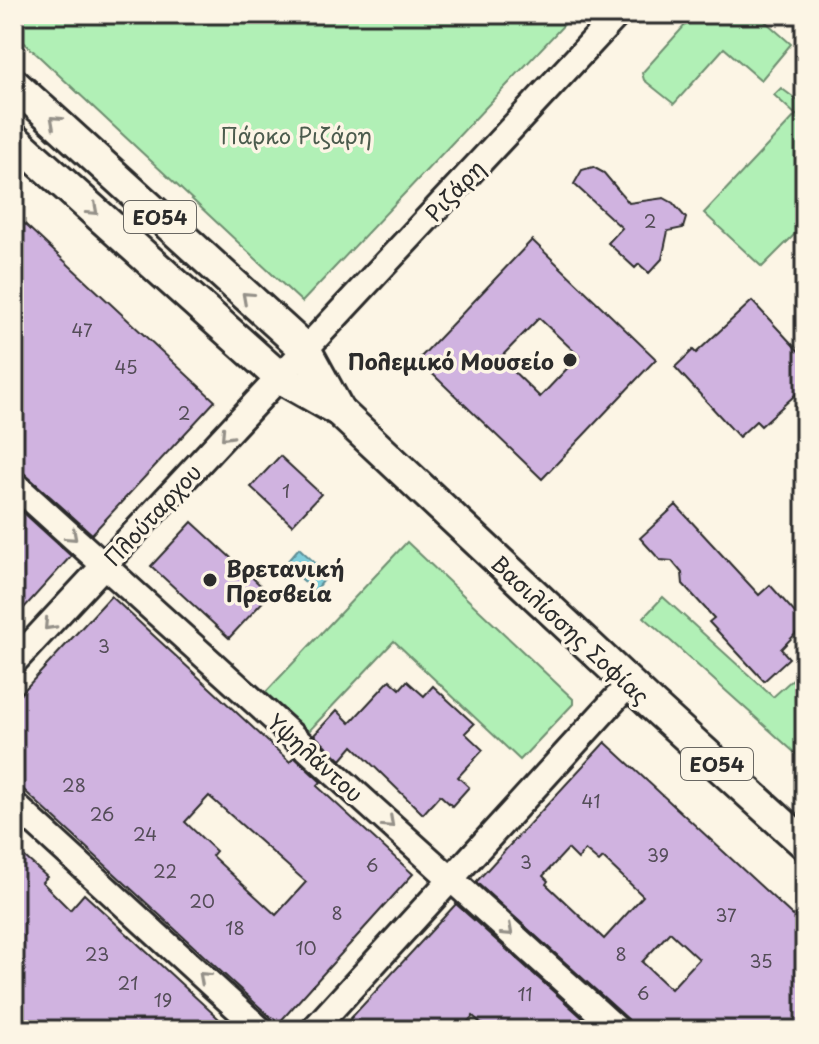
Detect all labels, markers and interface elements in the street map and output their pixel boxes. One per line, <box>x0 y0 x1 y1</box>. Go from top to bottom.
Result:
one-way arrow <box>50 117 65 131</box>
park label: Πάρκο Ριζάρη <box>220 118 372 151</box>
street label: Ριζάρη <box>417 152 491 228</box>
one-way arrow <box>83 200 98 214</box>
road number: ΕΟ54 <box>124 201 196 233</box>
house number: 2 <box>644 207 656 234</box>
one-way arrow <box>242 292 257 306</box>
house number: 47 <box>71 316 93 343</box>
place label: Πολεμικό Μουσείο <box>348 344 554 377</box>
marker: Πολεμικό Μουσείο <box>561 351 579 369</box>
house number: 45 <box>115 353 138 380</box>
house number: 2 <box>178 399 190 426</box>
one-way arrow <box>221 425 235 440</box>
street label: Πλούταρχου <box>96 455 208 573</box>
house number: 1 <box>282 477 290 504</box>
one-way arrow <box>62 526 77 541</box>
street label: Βασιλίσσης Σοφίας <box>485 547 657 711</box>
place label: Βρετανική Πρεσβεία <box>226 551 344 609</box>
marker: Βρετανική Πρεσβεία <box>201 571 219 589</box>
one-way arrow <box>43 616 58 630</box>
house number: 3 <box>98 632 110 659</box>
street label: Υψηλάντου <box>261 705 371 809</box>
road number: ΕΟ54 <box>681 748 753 780</box>
house number: 28 <box>62 771 86 798</box>
house number: 41 <box>582 787 600 814</box>
house number: 26 <box>90 800 114 827</box>
one-way arrow <box>380 814 394 829</box>
house number: 24 <box>133 820 157 847</box>
house number: 39 <box>647 841 669 868</box>
house number: 3 <box>520 848 532 875</box>
house number: 6 <box>366 851 378 878</box>
house number: 22 <box>153 857 177 884</box>
house number: 20 <box>189 887 215 914</box>
house number: 8 <box>331 899 343 926</box>
house number: 37 <box>715 901 737 928</box>
house number: 18 <box>225 914 245 941</box>
one-way arrow <box>499 922 514 936</box>
house number: 10 <box>295 934 317 961</box>
house number: 23 <box>85 940 109 967</box>
house number: 8 <box>615 940 627 967</box>
house number: 35 <box>749 947 773 974</box>
house number: 21 <box>118 969 138 996</box>
one-way arrow <box>198 973 213 987</box>
house number: 6 <box>637 979 649 1006</box>
house number: 11 <box>517 980 533 1007</box>
house number: 19 <box>154 986 172 1013</box>

